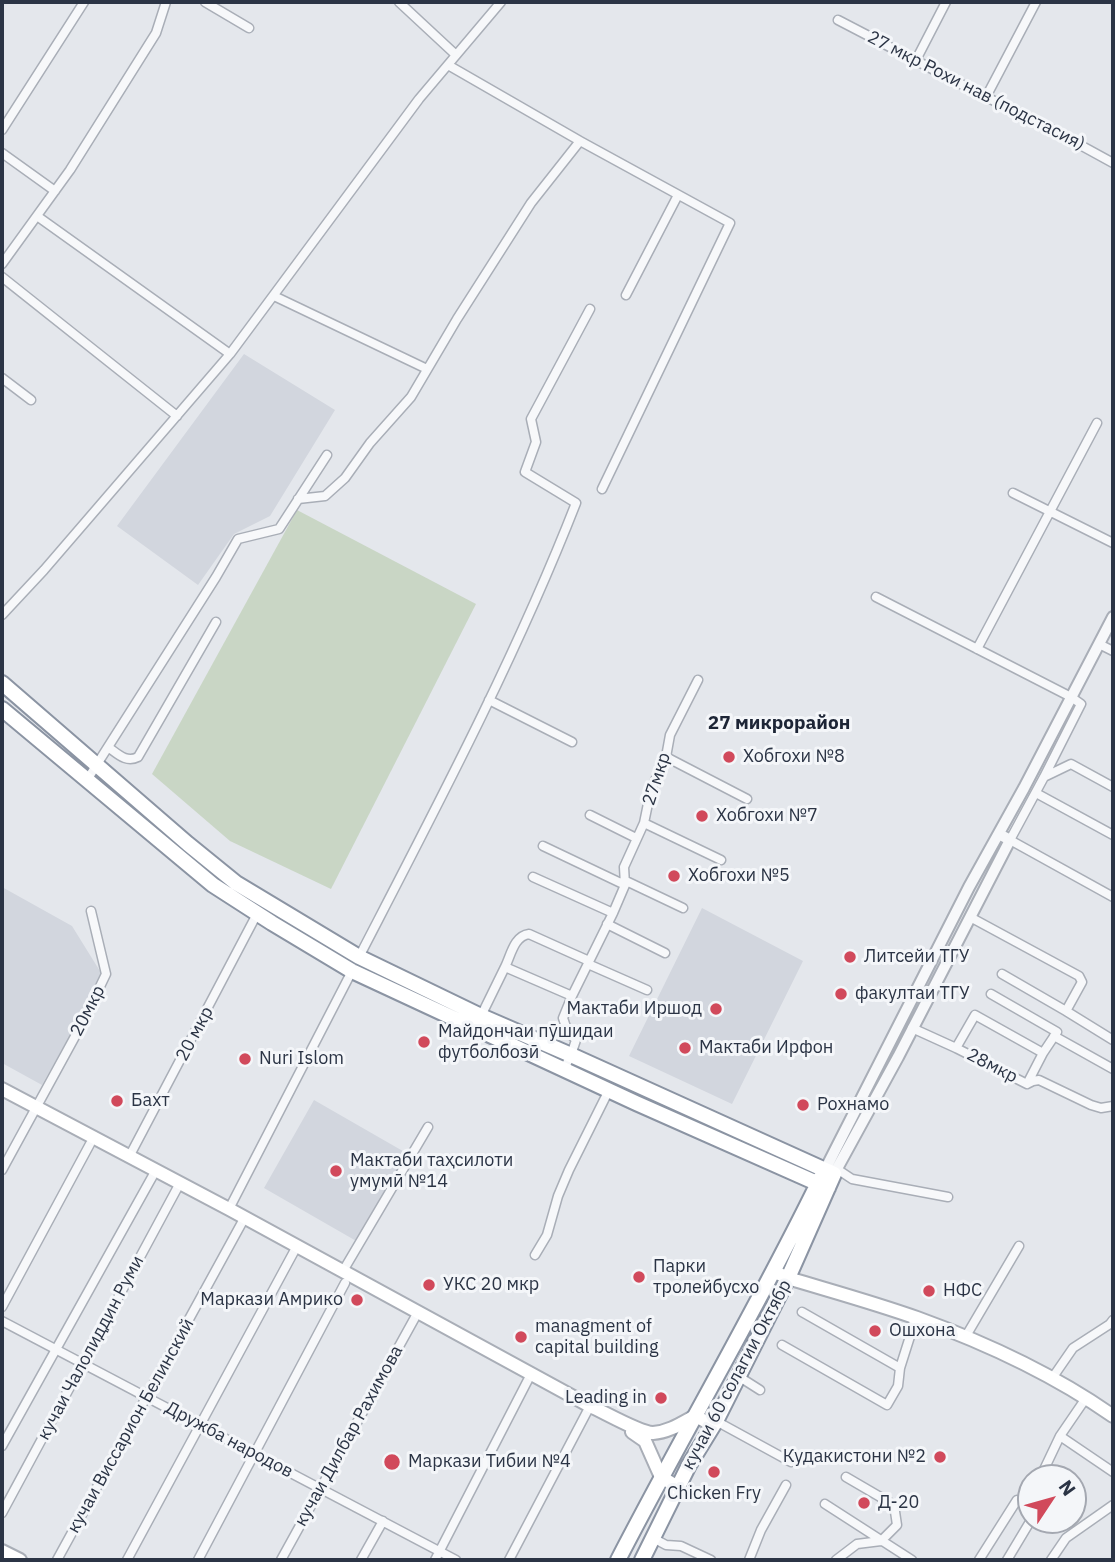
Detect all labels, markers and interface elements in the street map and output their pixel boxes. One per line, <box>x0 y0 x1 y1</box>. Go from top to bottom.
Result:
street label: 27 мкр Рохи нав (подстасия) <box>864 27 1088 155</box>
district label: 27 микрорайон <box>708 713 850 735</box>
place label: Хобгохи №8 <box>743 746 845 768</box>
marker: Хобгохи №8 <box>721 749 737 765</box>
street label: 27мкр <box>638 750 676 808</box>
place label: Хобгохи №7 <box>716 805 818 827</box>
marker: Хобгохи №7 <box>694 808 710 824</box>
place label: Хобгохи №5 <box>688 865 790 887</box>
marker: Хобгохи №5 <box>666 868 682 884</box>
place label: Литсейи ТГУ <box>864 946 969 968</box>
marker: Литсейи ТГУ <box>842 949 858 965</box>
street label: 20мкр <box>66 982 110 1040</box>
place label: факултаи ТГУ <box>855 983 970 1005</box>
marker: факултаи ТГУ <box>833 986 849 1002</box>
place label: Мактаби Иршод <box>567 998 702 1020</box>
marker: Мактаби Иршод <box>708 1001 724 1017</box>
street label: 20 мкр <box>172 1003 218 1065</box>
place label: Майдончаи пӯшидаи футболбозӣ <box>438 1021 614 1064</box>
marker: Майдончаи пӯшидаи футболбозӣ <box>416 1034 432 1050</box>
place label: Мактаби Ирфон <box>699 1037 833 1059</box>
marker: Мактаби Ирфон <box>677 1040 693 1056</box>
street label: 28мкр <box>963 1044 1021 1088</box>
place label: Nuri Islom <box>259 1048 344 1070</box>
marker: Nuri Islom <box>237 1051 253 1067</box>
place label: Бахт <box>131 1090 170 1112</box>
marker: Бахт <box>109 1093 125 1109</box>
place label: Рохнамо <box>817 1094 889 1116</box>
marker: Рохнамо <box>795 1097 811 1113</box>
place label: Мактаби таҳсилоти умумӣ №14 <box>350 1150 513 1192</box>
marker: Мактаби таҳсилоти умумӣ №14 <box>328 1163 344 1179</box>
street label: кучаи Чалолиддин Руми <box>33 1252 149 1444</box>
place label: Парки тролейбусхо <box>653 1256 759 1298</box>
marker: Парки тролейбусхо <box>631 1269 647 1285</box>
place label: УКС 20 мкр <box>443 1274 539 1296</box>
street label: кучаи 60 солагии Октябр <box>678 1276 796 1474</box>
marker: УКС 20 мкр <box>421 1277 437 1293</box>
place label: НФС <box>943 1280 982 1302</box>
marker: НФС <box>921 1283 937 1299</box>
place label: Маркази Амрико <box>200 1289 343 1311</box>
marker: Маркази Амрико <box>349 1292 365 1308</box>
street label: кучаи Виссарион Белинский <box>63 1315 199 1537</box>
place label: managment of capital building <box>535 1316 658 1358</box>
place label: Ошхона <box>889 1320 955 1342</box>
marker: Ошхона <box>867 1323 883 1339</box>
marker: managment of capital building <box>513 1329 529 1345</box>
street label: кучаи Дилбар Рахимова <box>290 1342 408 1530</box>
place label: Leading in <box>565 1387 647 1409</box>
marker: Leading in <box>653 1390 669 1406</box>
street label: Дружба народов <box>161 1397 297 1483</box>
place label: Кудакистони №2 <box>783 1446 926 1468</box>
marker: Кудакистони №2 <box>932 1449 948 1465</box>
place label: Маркази Тибии №4 <box>408 1451 571 1473</box>
marker: Маркази Тибии №4 <box>382 1452 402 1472</box>
marker: Chicken Fry <box>706 1464 722 1480</box>
north arrow <box>1017 1464 1087 1534</box>
text: N <box>1054 1475 1081 1500</box>
place label: Chicken Fry <box>667 1483 761 1505</box>
place label: Д-20 <box>878 1492 919 1514</box>
marker: Д-20 <box>856 1495 872 1511</box>

